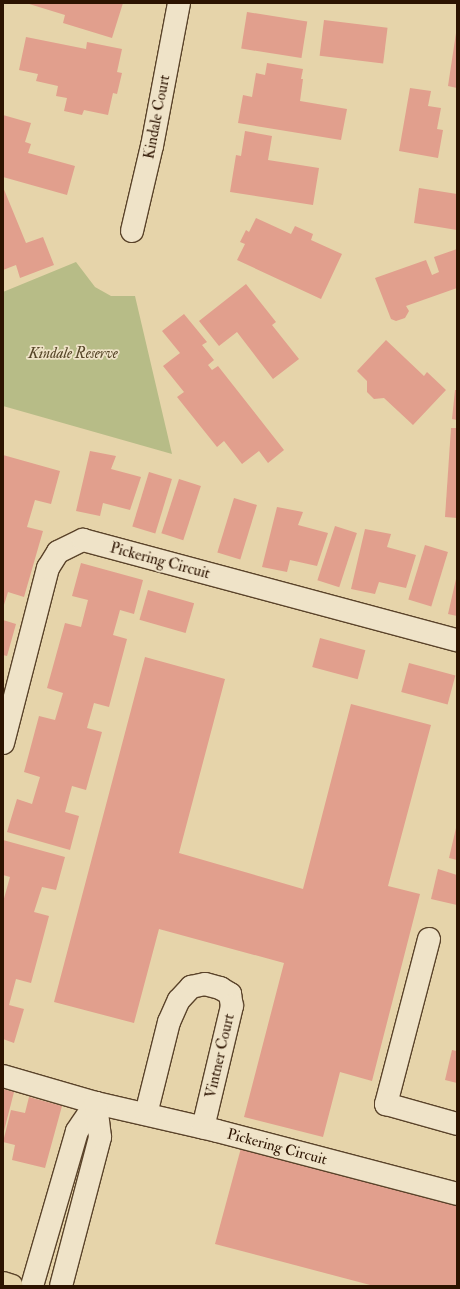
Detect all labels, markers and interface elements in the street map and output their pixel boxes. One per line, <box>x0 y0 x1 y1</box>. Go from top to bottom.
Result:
street label: Kindale Court <box>140 73 174 161</box>
park label: Kindale Reserve <box>28 345 118 363</box>
street label: Pickering Circuit <box>108 539 212 583</box>
street label: Vintner Court <box>202 1012 238 1100</box>
street label: Pickering Circuit <box>225 1125 329 1169</box>

